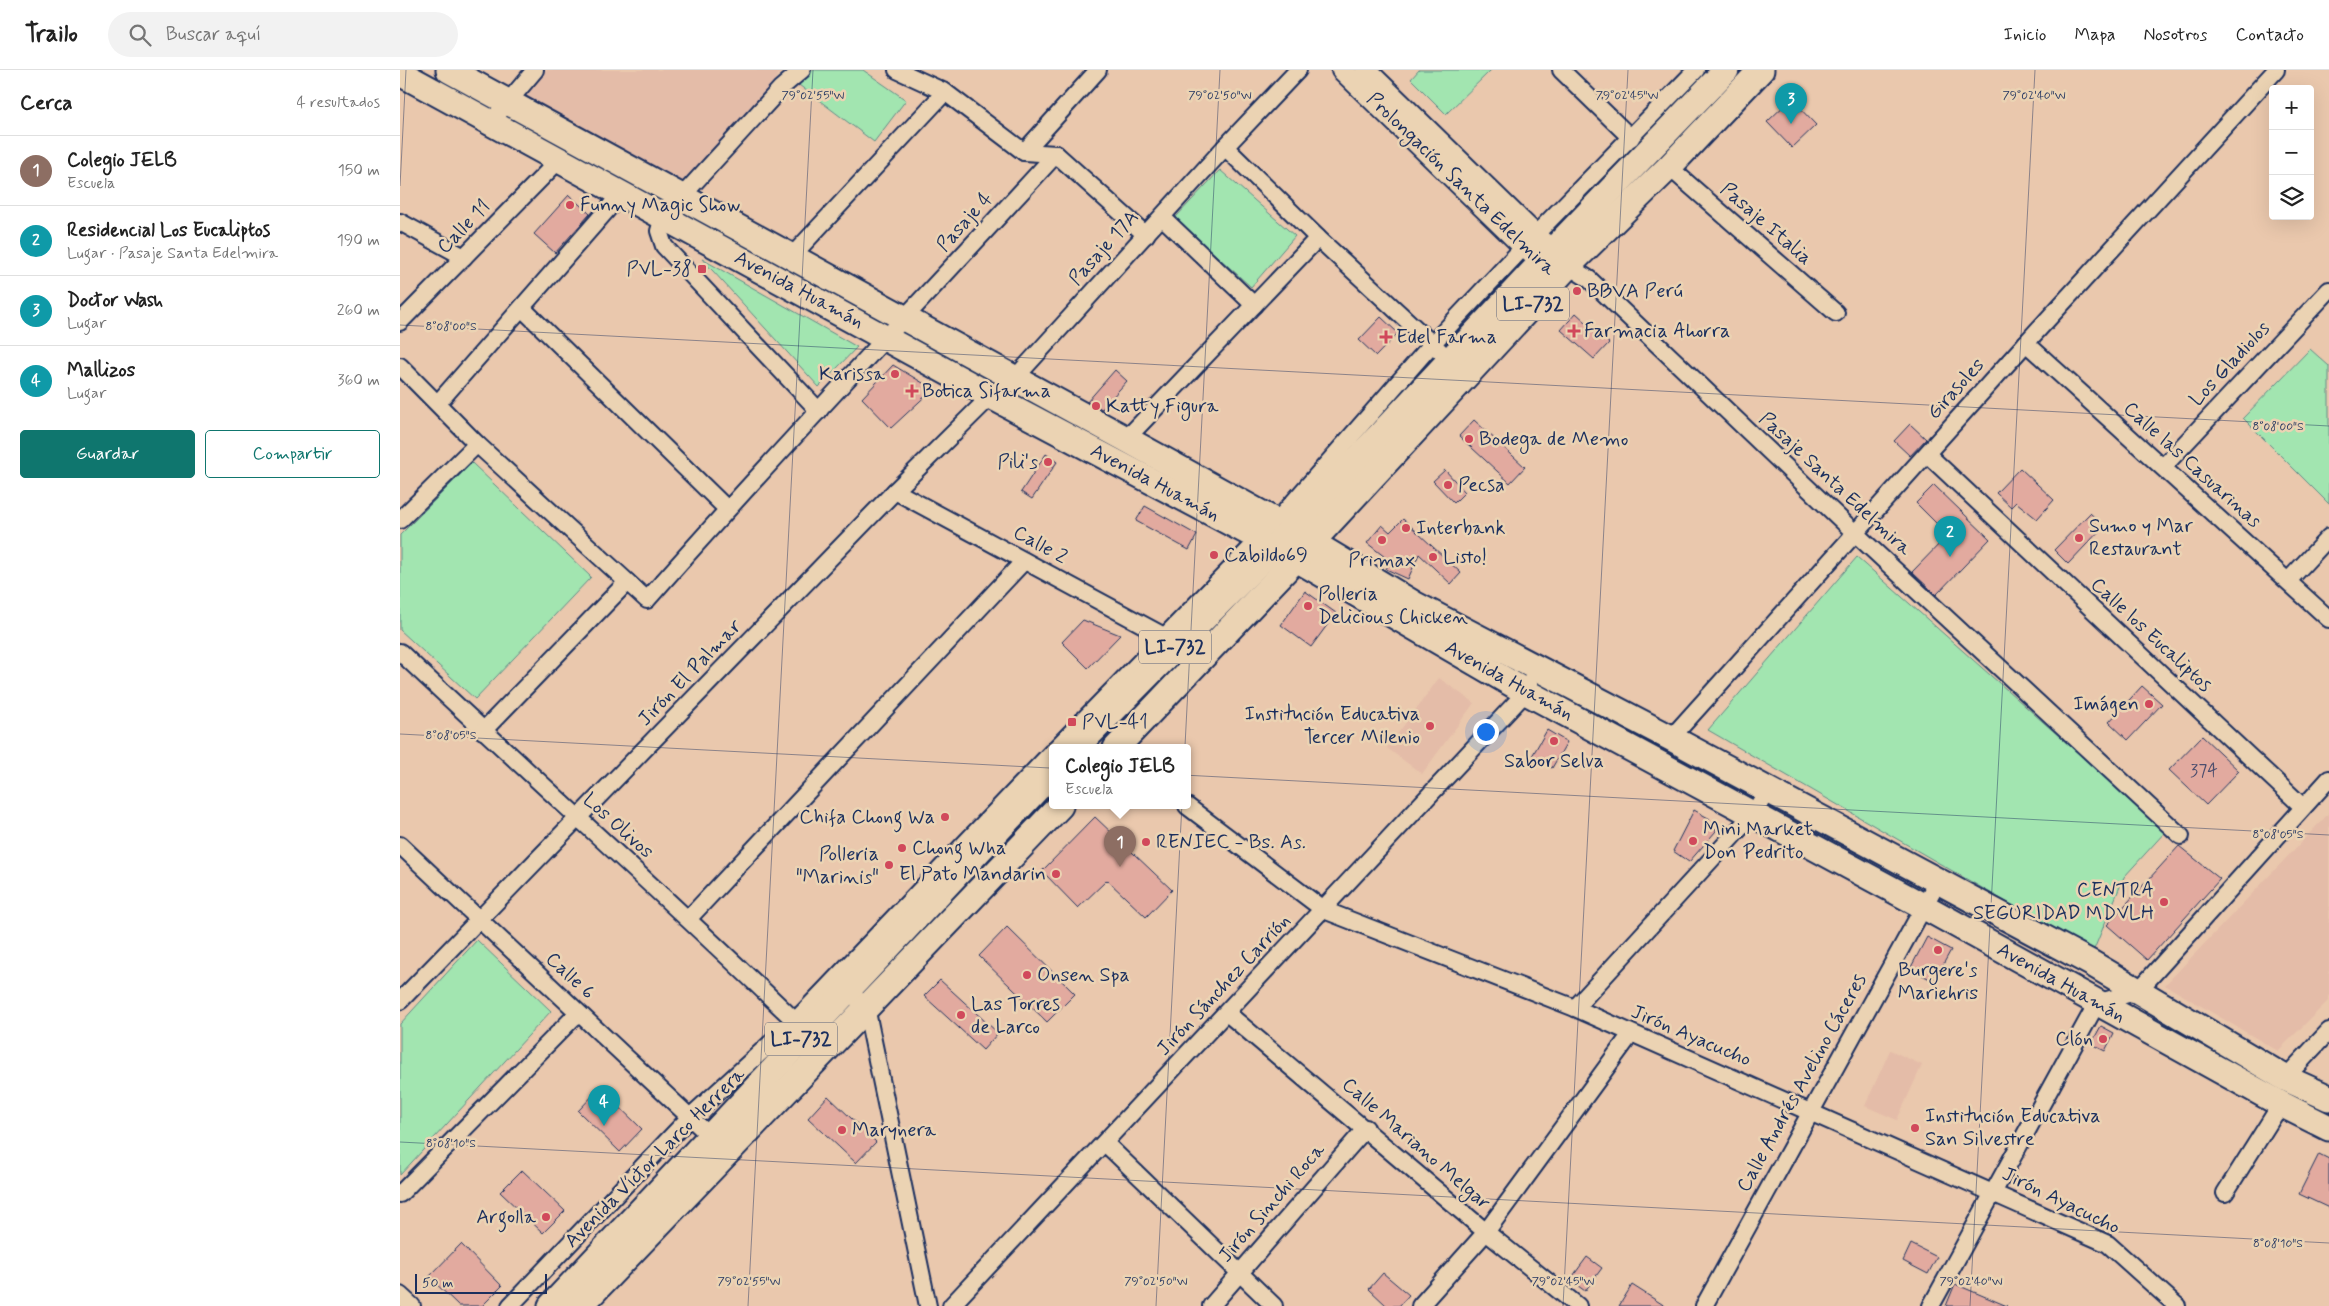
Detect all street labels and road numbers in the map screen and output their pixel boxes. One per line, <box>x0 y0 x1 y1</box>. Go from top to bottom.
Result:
street label: Prolongación Santa Edelmira <box>1360 86 1562 283</box>
street label: Pasaje Italia <box>1714 176 1818 272</box>
street label: Pasaje 4 <box>931 186 999 258</box>
street label: Calle 11 <box>431 194 497 260</box>
street label: Pasaje 17A <box>1063 204 1145 292</box>
street label: Avenida Huamán <box>729 244 869 336</box>
road number: LI-732 <box>1497 288 1569 320</box>
street label: Los Gladiolos <box>2184 315 2277 412</box>
street label: Girasoles <box>1921 352 1991 426</box>
street label: Calle las Casuarinas <box>2117 396 2267 534</box>
street label: Pasaje Santa Edelmira <box>1753 406 1918 563</box>
street label: Avenida Huamán <box>1085 437 1225 529</box>
street label: Calle 2 <box>1008 519 1072 571</box>
street label: Calle los Eucaliptos <box>2084 572 2218 699</box>
street label: Jirón El Palmar <box>632 613 748 732</box>
road number: LI-732 <box>1139 630 1211 664</box>
street label: Avenida Huamán <box>1440 634 1578 728</box>
street label: Los Olivos <box>577 787 659 865</box>
street label: Jirón Sánchez Carrión <box>1151 908 1297 1062</box>
street label: Avenida Huamán <box>1992 936 2130 1030</box>
street label: Calle 6 <box>539 946 601 1006</box>
street label: Calle Andrés Avelino Cáceres <box>1731 969 1873 1197</box>
street label: Jirón Ayacucho <box>1627 999 1755 1073</box>
road number: LI-732 <box>765 1022 837 1056</box>
street label: Avenida Víctor Larco Herrera <box>559 1061 752 1254</box>
street label: Calle Mariano Melgar <box>1335 1072 1496 1217</box>
street label: Jirón Sinchi Roca <box>1213 1137 1332 1268</box>
street label: Jirón Ayacucho <box>1997 1161 2125 1241</box>

